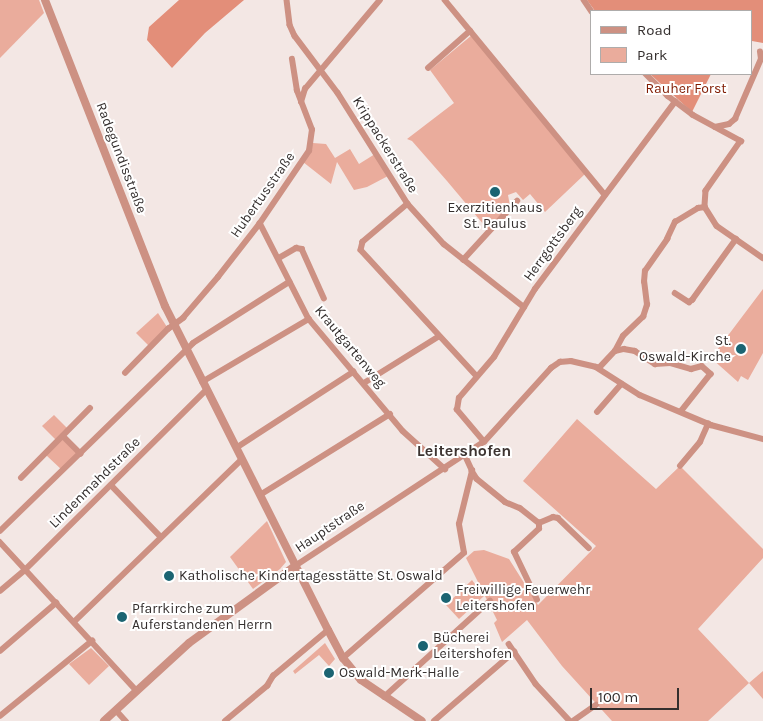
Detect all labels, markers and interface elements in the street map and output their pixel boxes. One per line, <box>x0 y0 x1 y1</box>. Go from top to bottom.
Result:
legend <box>590 10 753 75</box>
text: Road <box>637 21 672 39</box>
text: Park <box>637 46 667 64</box>
park label: Rauher Forst <box>645 81 727 97</box>
street label: Krippackerstraße <box>349 94 421 196</box>
street label: Radegundisstraße <box>92 100 150 216</box>
street label: Hubertusstraße <box>227 149 299 241</box>
marker: Exerzitienhaus St. Paulus <box>489 186 501 198</box>
place label: Exerzitienhaus St. Paulus <box>447 200 543 232</box>
street label: Herrgottsberg <box>520 203 586 285</box>
street label: Krautgartenweg <box>311 303 389 391</box>
place label: St. Oswald-Kirche <box>639 333 731 366</box>
marker: St. Oswald-Kirche <box>735 343 747 355</box>
street label: Lindenmahdstraße <box>46 434 144 532</box>
district label: Leitershofen <box>417 441 511 461</box>
street label: Hauptstraße <box>292 498 368 556</box>
place label: Katholische Kindertagesstätte St. Oswald <box>179 568 443 584</box>
marker: Katholische Kindertagesstätte St. Oswald <box>163 570 175 582</box>
place label: Freiwillige Feuerwehr Leitershofen <box>456 582 590 614</box>
marker: Freiwillige Feuerwehr Leitershofen <box>440 592 452 604</box>
place label: Pfarrkirche zum Auferstandenen Herrn <box>132 601 272 634</box>
marker: Pfarrkirche zum Auferstandenen Herrn <box>116 611 128 623</box>
place label: Bücherei Leitershofen <box>433 630 512 662</box>
marker: Bücherei Leitershofen <box>417 640 429 652</box>
place label: Oswald-Merk-Halle <box>339 665 459 681</box>
marker: Oswald-Merk-Halle <box>323 667 335 679</box>
scale bar <box>593 678 682 710</box>
text: 100 m <box>598 688 638 706</box>

